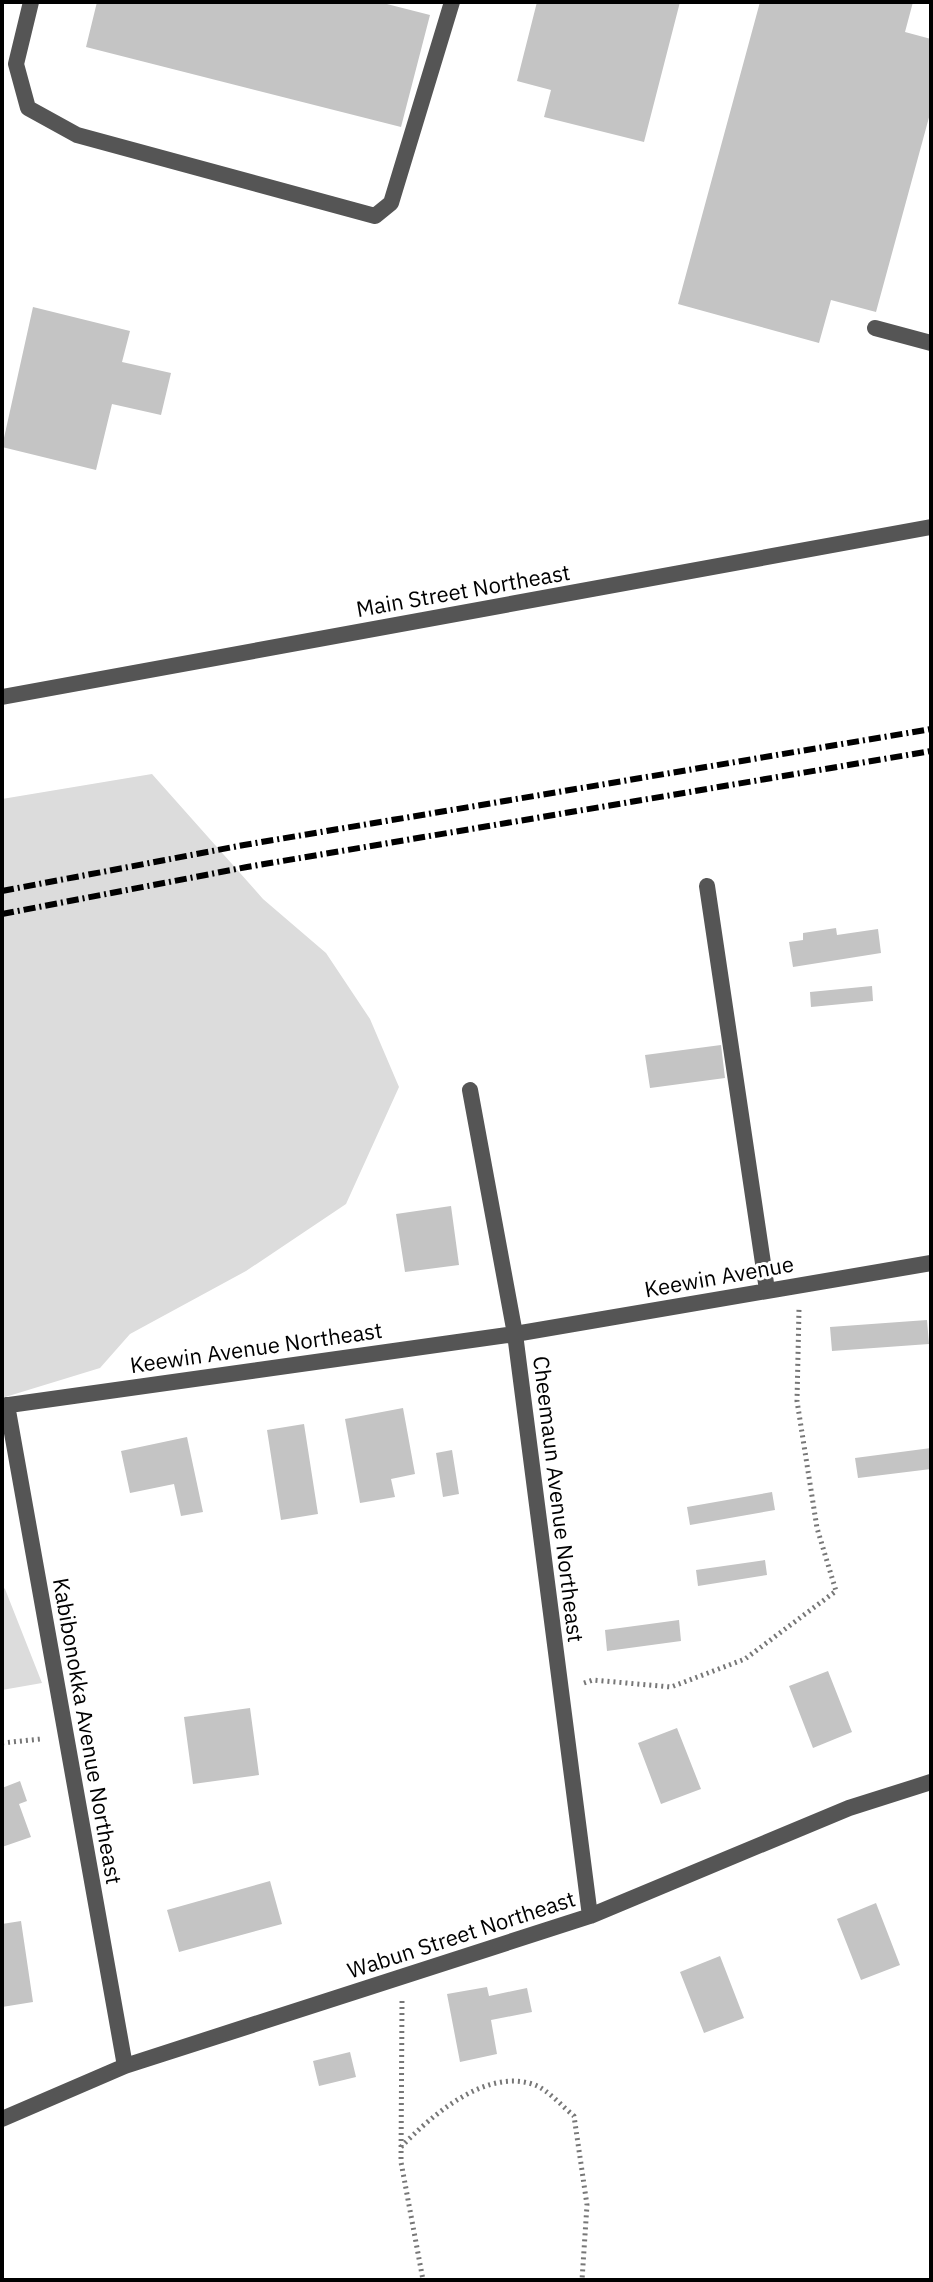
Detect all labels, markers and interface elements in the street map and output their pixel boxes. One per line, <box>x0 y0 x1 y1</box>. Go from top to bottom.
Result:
street label: Main Street Northeast <box>354 557 572 623</box>
street label: Keewin Avenue <box>642 1249 796 1303</box>
street label: Keewin Avenue Northeast <box>128 1315 384 1379</box>
street label: Cheemaun Avenue Northeast <box>527 1354 591 1644</box>
street label: Kabibonokka Avenue Northeast <box>47 1576 129 1886</box>
street label: Wabun Street Northeast <box>343 1883 579 1985</box>

